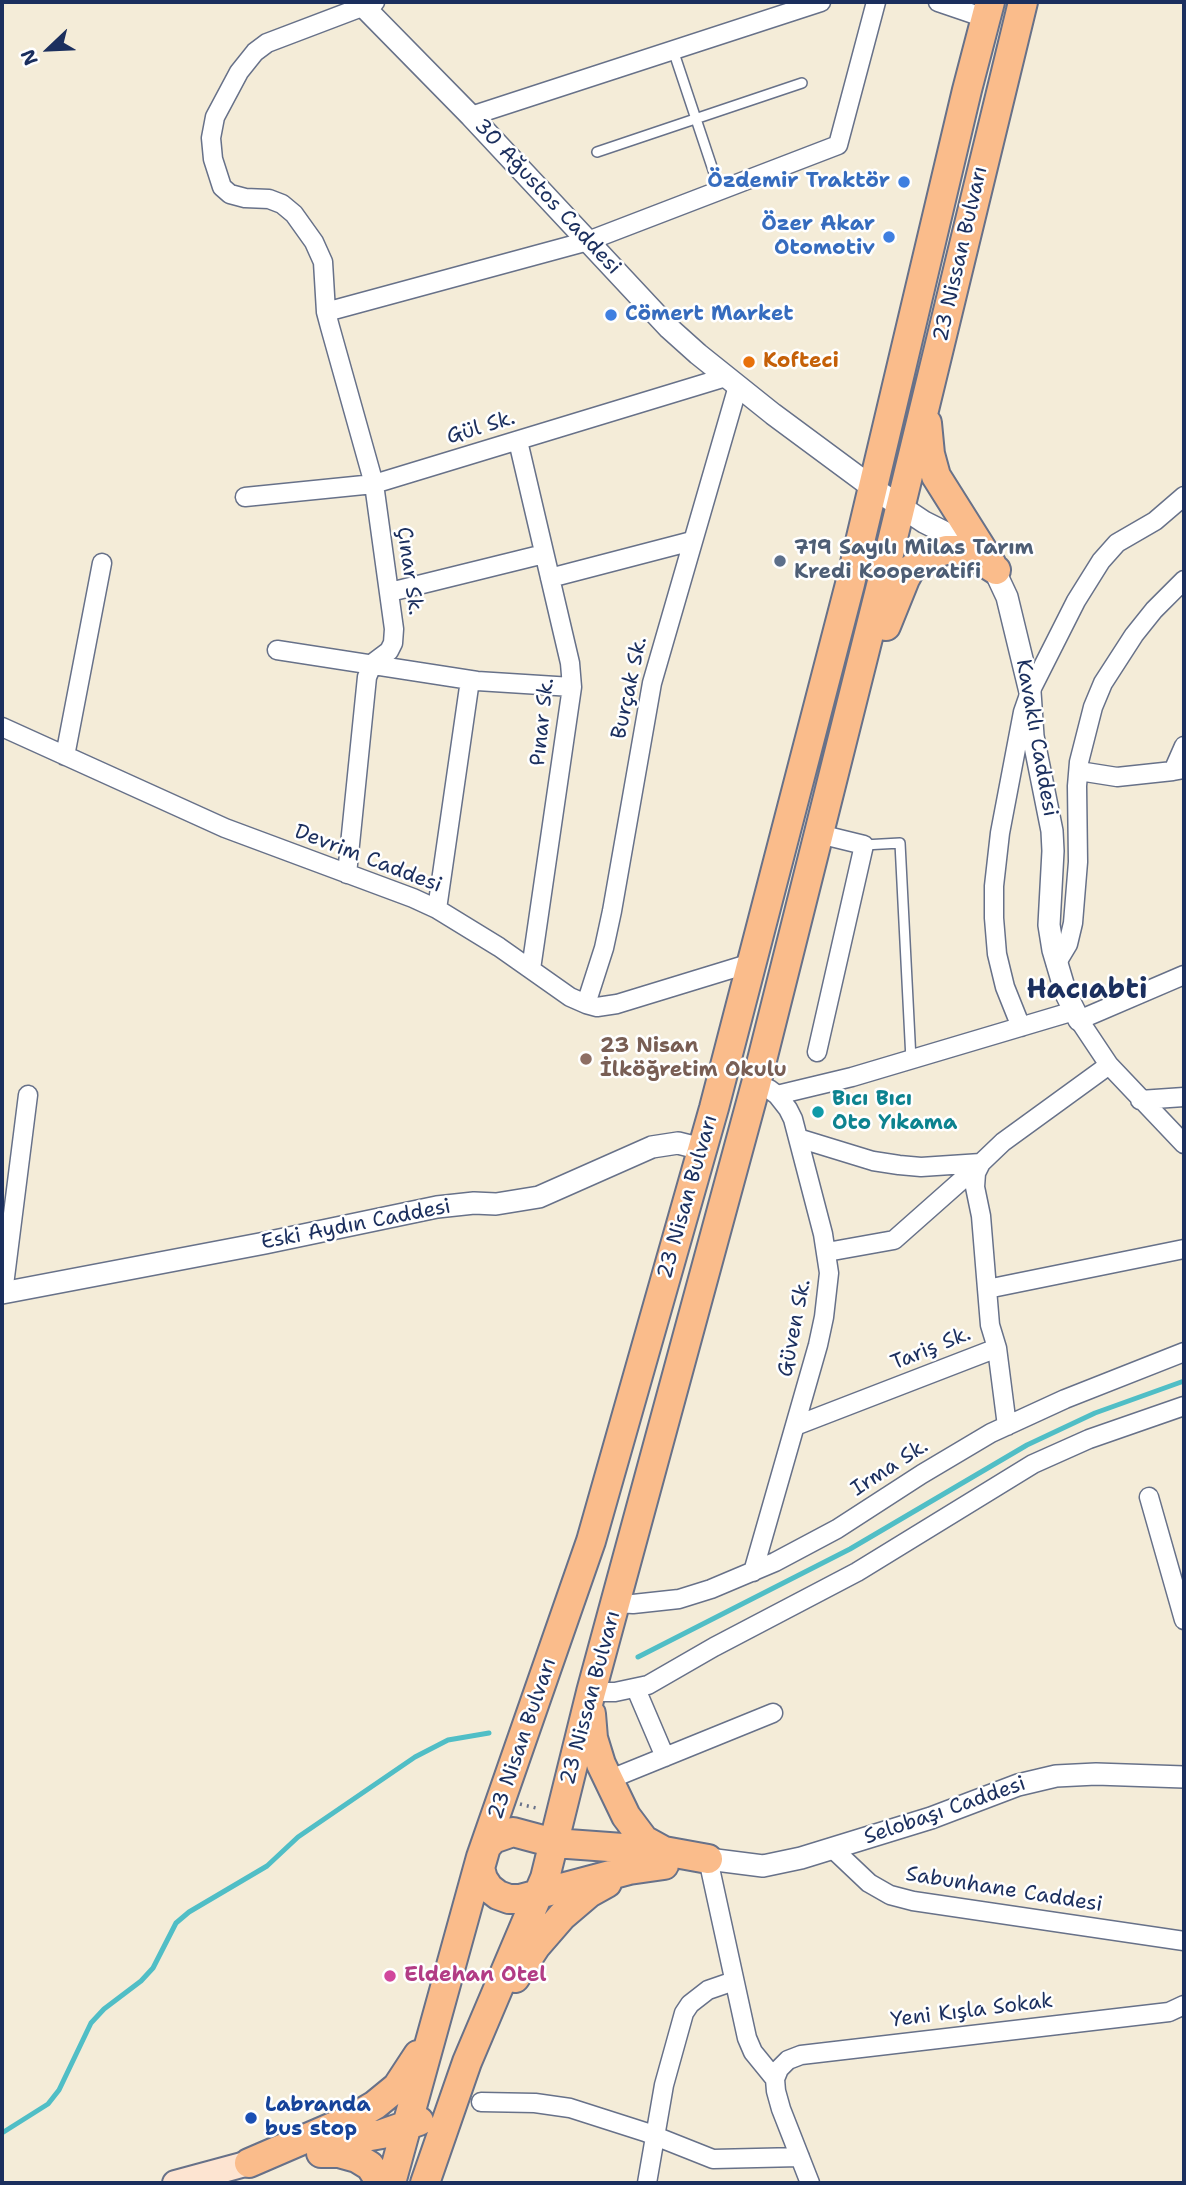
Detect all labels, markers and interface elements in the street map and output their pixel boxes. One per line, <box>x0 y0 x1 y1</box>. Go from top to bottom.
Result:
north arrow <box>14 14 84 84</box>
text: N <box>15 46 44 69</box>
street label: 30 Ağustos Caddesi <box>468 114 626 280</box>
street label: 23 Nissan Bulvarı <box>929 164 993 344</box>
place label: Özdemir Traktör <box>707 169 890 195</box>
marker: Özdemir Traktör <box>896 174 912 190</box>
place label: Özer Akar Otomotiv <box>761 212 875 262</box>
marker: Özer Akar Otomotiv <box>881 229 897 245</box>
place label: Cömert Market <box>625 302 794 328</box>
marker: Cömert Market <box>603 307 619 323</box>
place label: Kofteci <box>763 349 839 375</box>
marker: Kofteci <box>741 354 757 370</box>
street label: Gül Sk. <box>444 406 518 450</box>
street label: Çınar Sk. <box>390 525 428 617</box>
place label: 719 Sayılı Milas Tarım Kredi Kooperatifi <box>794 536 1034 586</box>
marker: 719 Sayılı Milas Tarım Kredi Kooperatifi <box>772 553 788 569</box>
street label: Burçak Sk. <box>607 635 653 741</box>
street label: Kavaklı Caddesi <box>1010 657 1062 819</box>
street label: Pınar Sk. <box>526 677 560 767</box>
street label: Devrim Caddesi <box>291 819 445 899</box>
district label: Hacıabti <box>1027 974 1147 1008</box>
place label: 23 Nisan İlköğretim Okulu <box>600 1034 787 1084</box>
marker: 23 Nisan İlköğretim Okulu <box>578 1051 594 1067</box>
place label: Bıcı Bıcı Oto Yıkama <box>832 1087 957 1137</box>
marker: Bıcı Bıcı Oto Yıkama <box>810 1104 826 1120</box>
street label: 23 Nisan Bulvarı <box>653 1112 723 1282</box>
street label: Eski Aydın Caddesi <box>259 1194 453 1256</box>
street label: Güven Sk. <box>773 1277 817 1379</box>
street label: Tariş Sk. <box>887 1322 975 1376</box>
street label: Irma Sk. <box>847 1434 933 1502</box>
street label: 23 Nissan Bulvarı <box>556 1608 626 1788</box>
street label: 23 Nisan Bulvarı <box>484 1655 562 1823</box>
street label: Selobaşı Caddesi <box>861 1772 1029 1850</box>
street label: Sabunhane Caddesi <box>904 1862 1104 1918</box>
place label: Eldehan Otel <box>404 1963 546 1989</box>
marker: Eldehan Otel <box>382 1968 398 1984</box>
street label: Yeni Kışla Sokak <box>889 1989 1055 2033</box>
place label: Labranda bus stop <box>265 2093 371 2143</box>
marker: Labranda bus stop <box>243 2110 259 2126</box>

